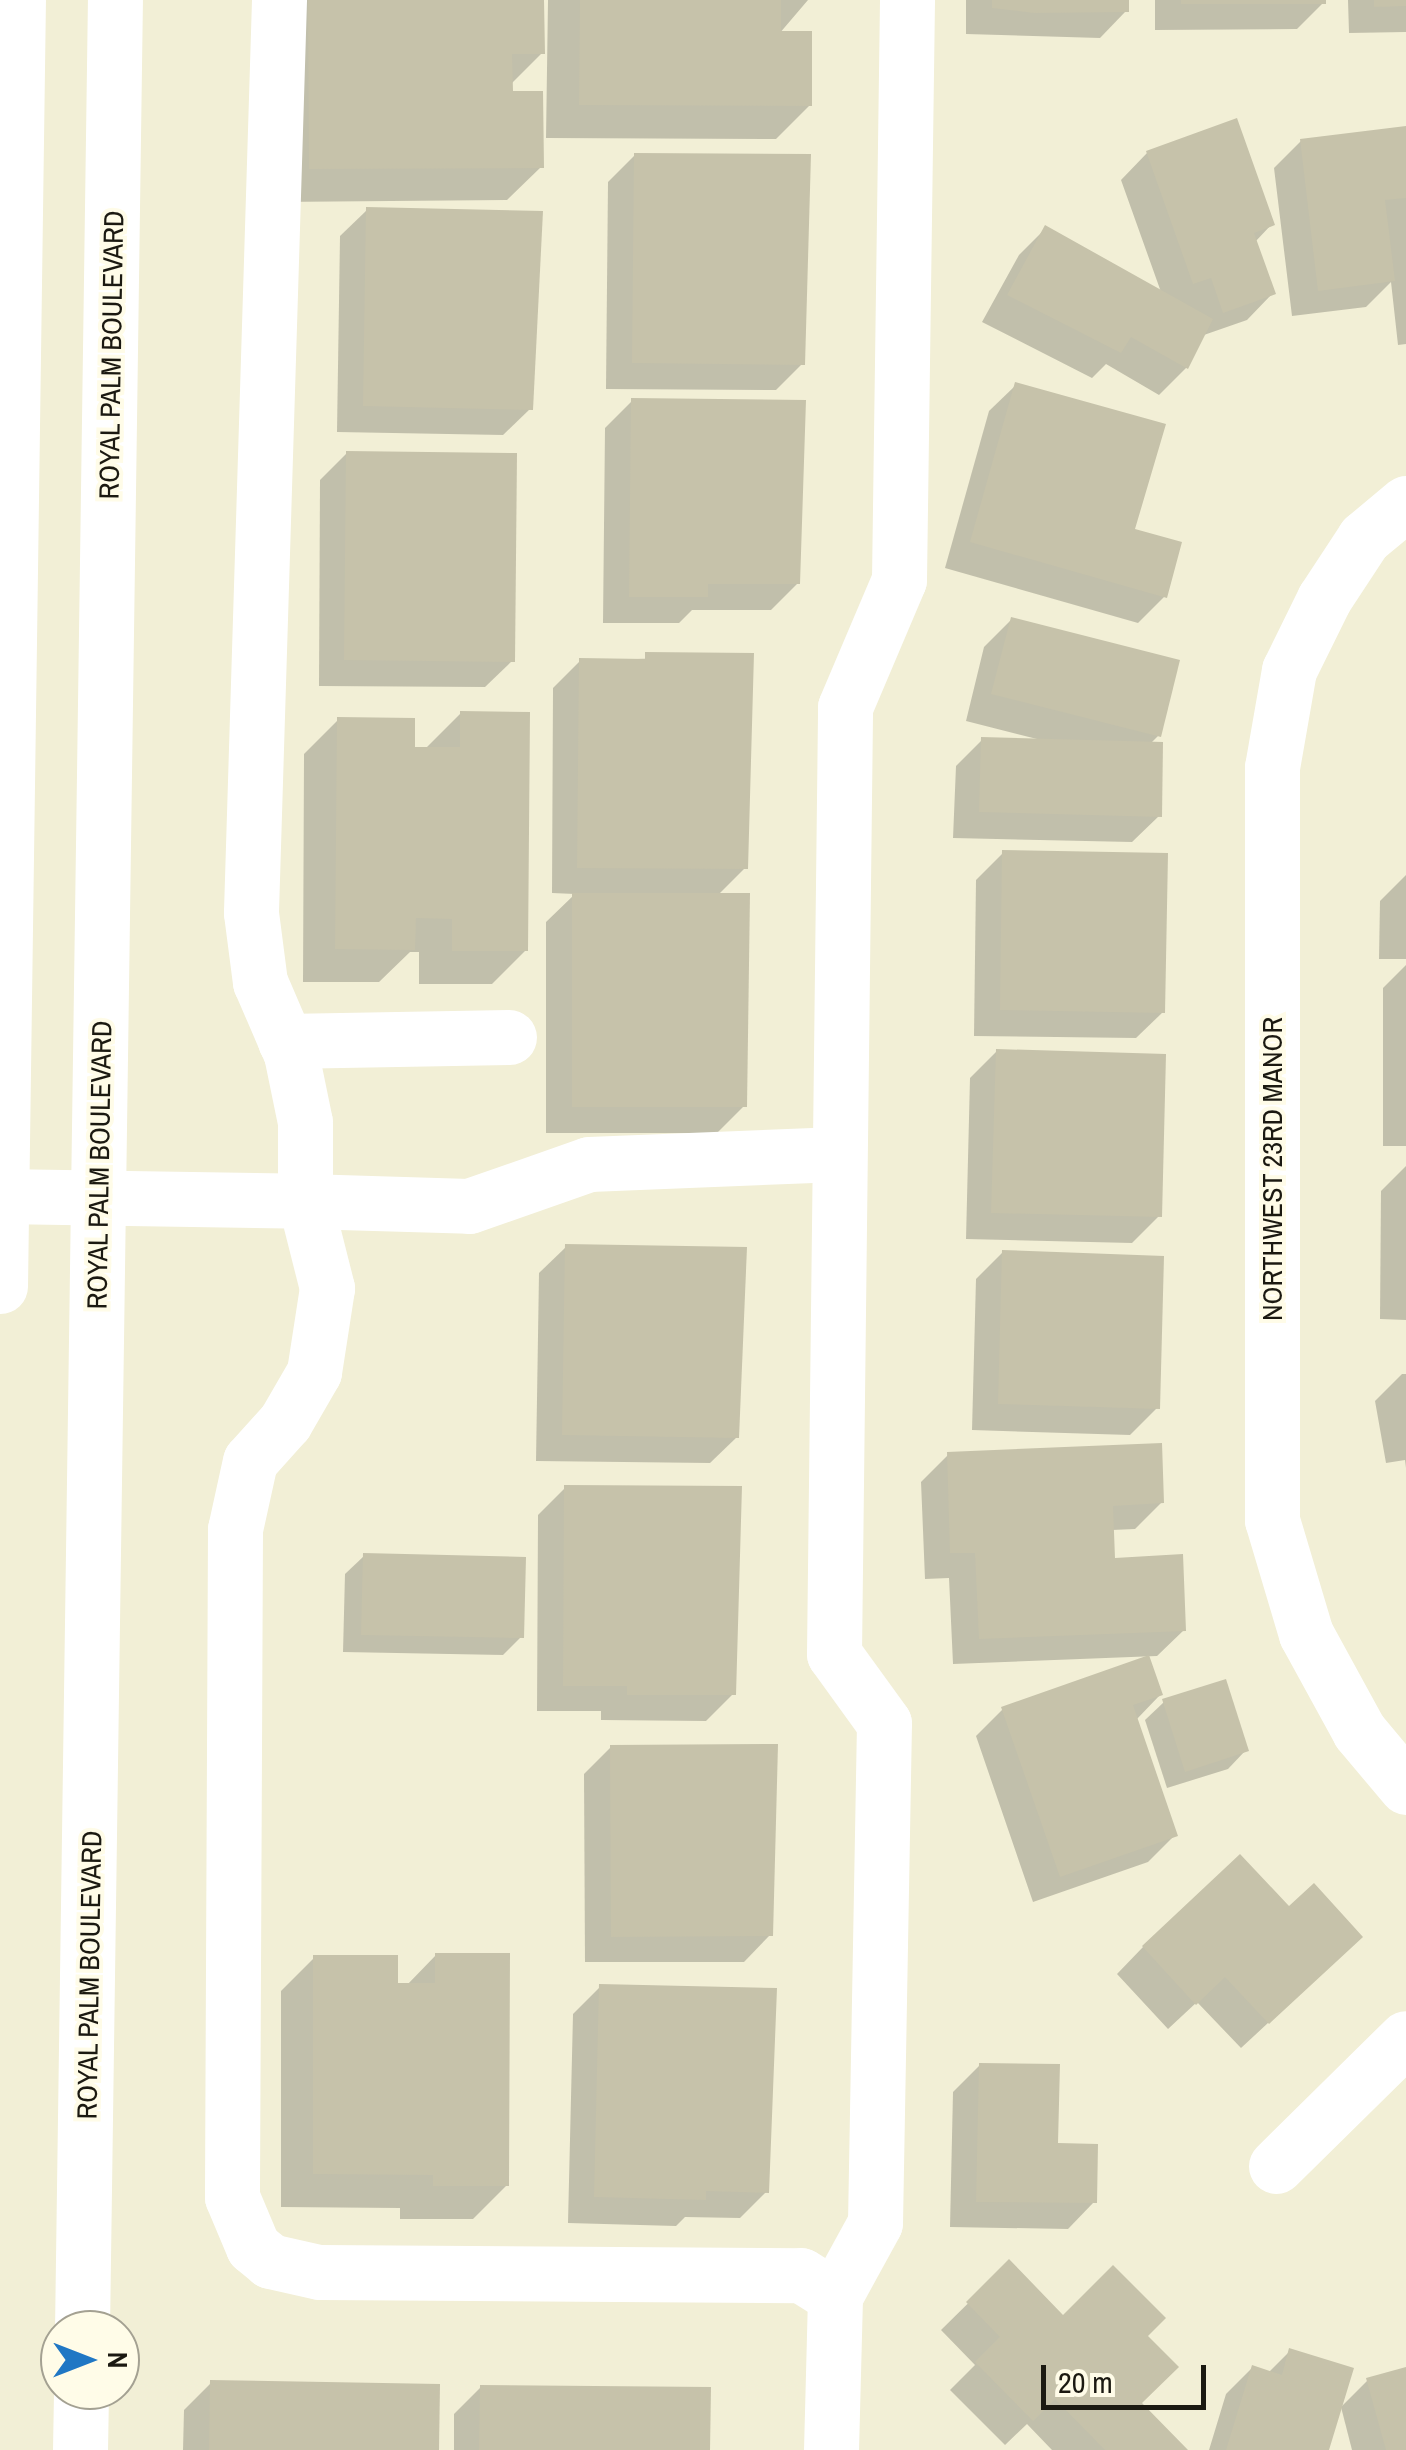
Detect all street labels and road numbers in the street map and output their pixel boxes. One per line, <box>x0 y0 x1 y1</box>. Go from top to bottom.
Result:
street label: ROYAL PALM BOULEVARD <box>92 210 130 500</box>
street label: NORTHWEST 23RD MANOR <box>1255 1017 1289 1321</box>
street label: ROYAL PALM BOULEVARD <box>80 1020 118 1310</box>
street label: ROYAL PALM BOULEVARD <box>70 1830 108 2120</box>

